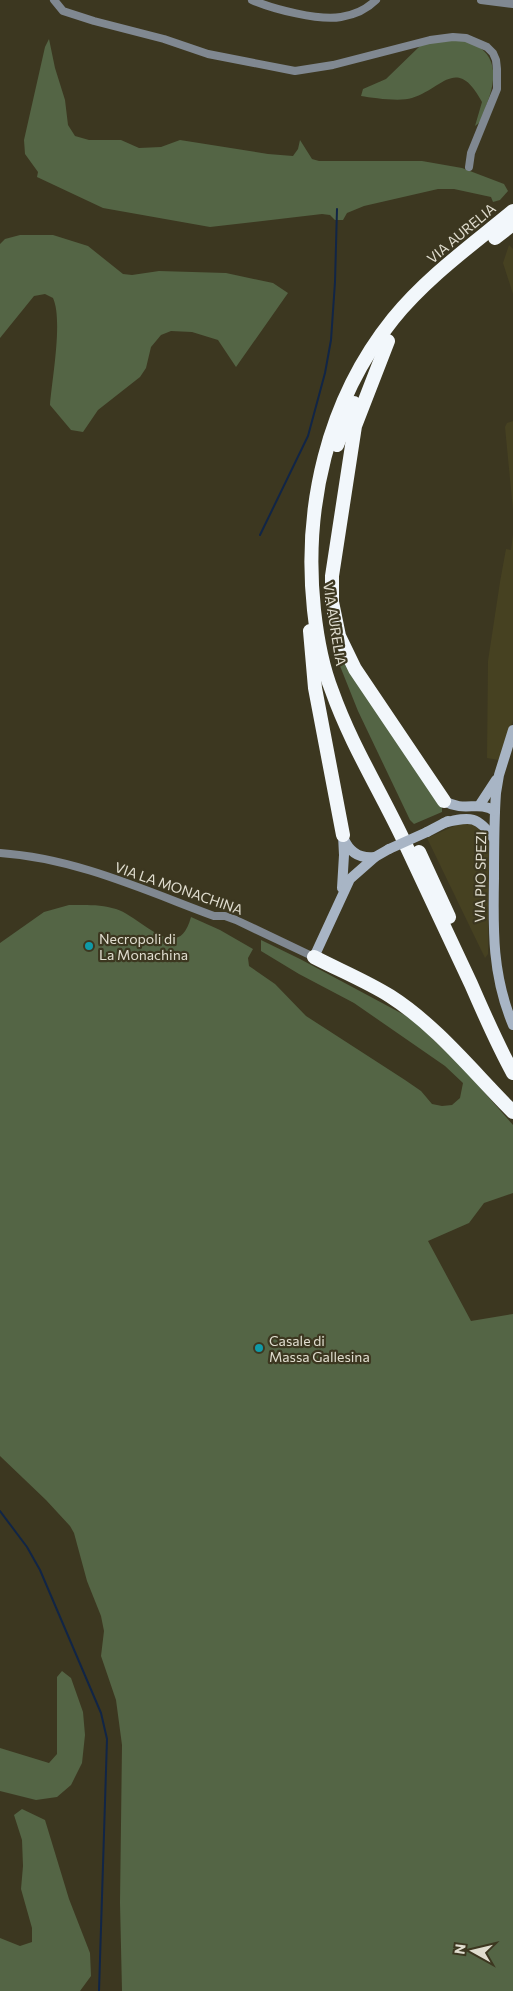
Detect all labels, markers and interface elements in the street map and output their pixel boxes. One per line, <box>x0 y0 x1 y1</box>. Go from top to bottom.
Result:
street label: VIA AURELIA <box>423 199 499 267</box>
street label: VIA AURELIA <box>320 581 350 667</box>
street label: VIA PIO SPEZI <box>471 831 489 923</box>
street label: VIA LA MONACHINA <box>112 858 246 918</box>
place label: Necropoli di La Monachina <box>99 930 188 963</box>
marker: Necropoli di La Monachina <box>83 940 95 952</box>
place label: Casale di Massa Gallesina <box>269 1332 370 1365</box>
marker: Casale di Massa Gallesina <box>253 1342 265 1354</box>
north arrow <box>448 1926 498 1976</box>
text: N <box>450 1943 469 1956</box>

